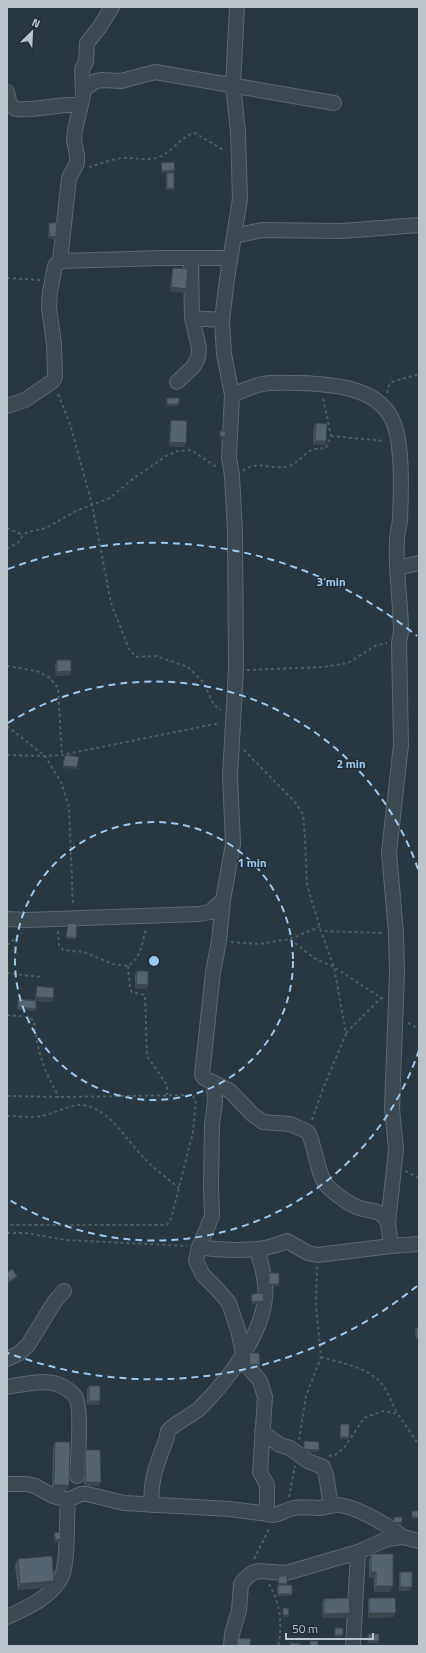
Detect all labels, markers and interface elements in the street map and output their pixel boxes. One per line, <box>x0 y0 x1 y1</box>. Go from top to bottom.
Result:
north arrow <box>12 12 52 52</box>
text: N <box>29 14 43 32</box>
text: 3 min <box>316 572 346 591</box>
text: 2 min <box>336 754 366 773</box>
text: 1 min <box>237 853 267 872</box>
centre of rings <box>147 954 161 968</box>
scale bar <box>286 1615 373 1641</box>
text: 50 m <box>292 1619 318 1638</box>

